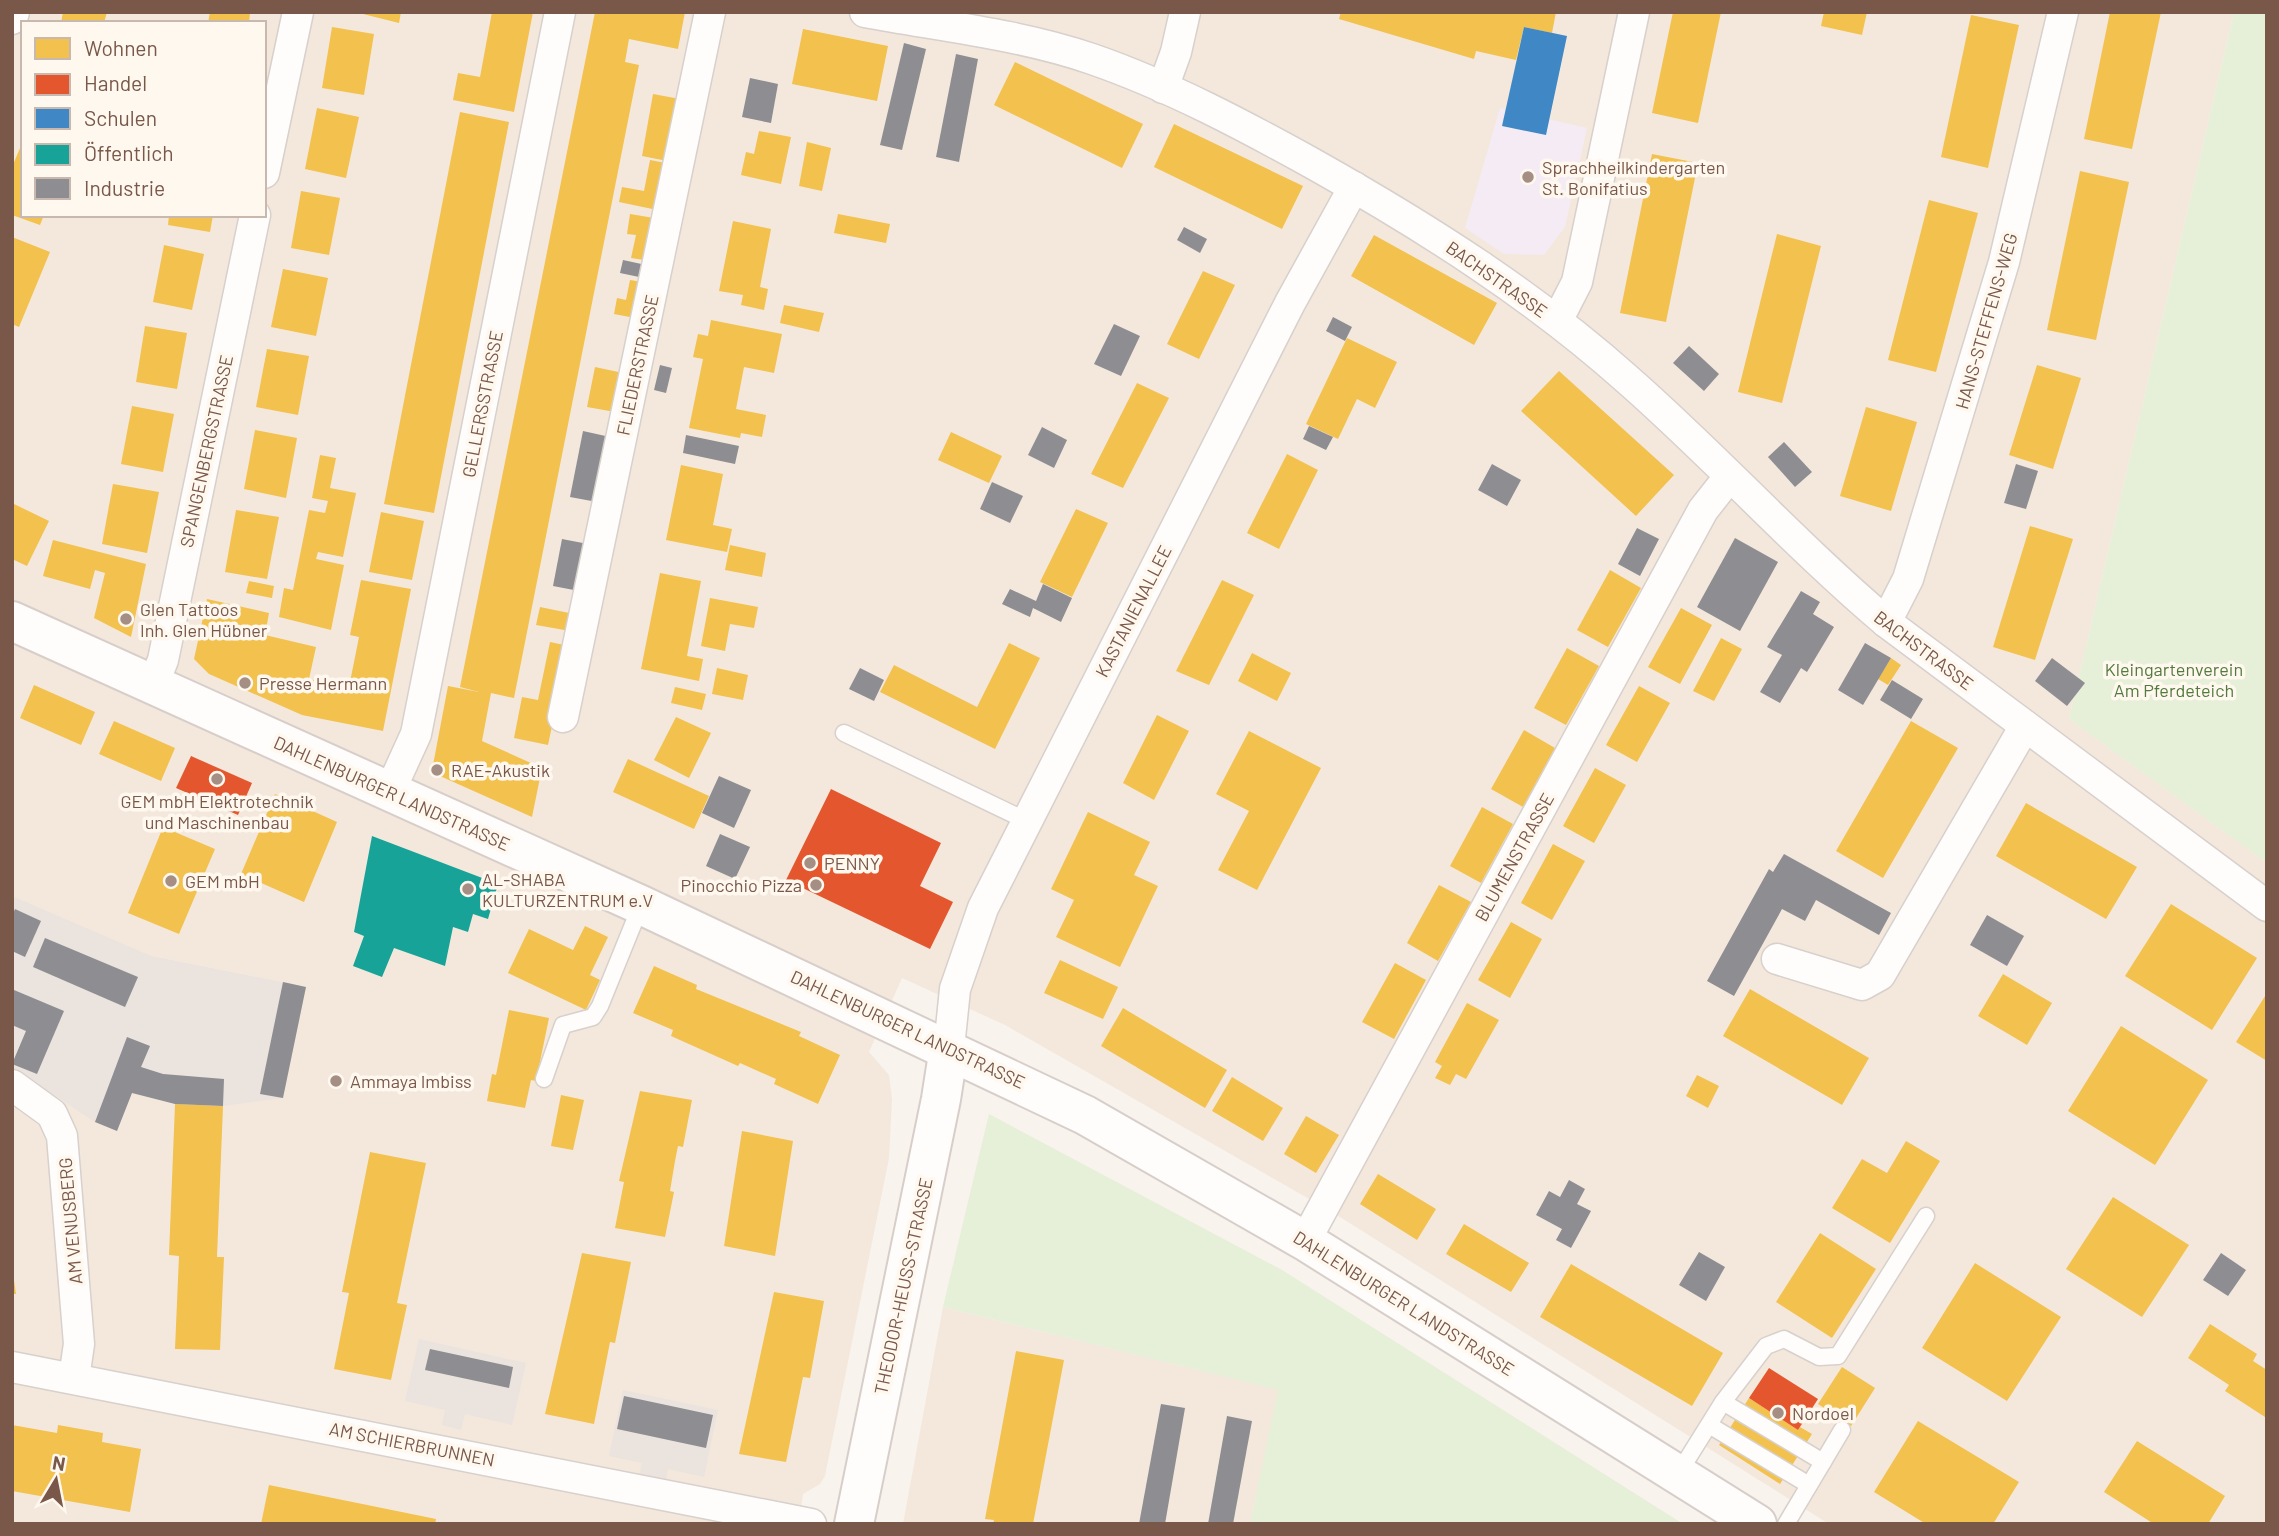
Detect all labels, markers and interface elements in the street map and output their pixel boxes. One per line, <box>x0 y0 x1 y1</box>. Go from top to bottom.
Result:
legend <box>21 21 266 217</box>
text: Wohnen <box>84 35 158 60</box>
text: Handel <box>84 70 147 95</box>
text: Schulen <box>84 105 157 130</box>
text: Öffentlich <box>84 140 174 165</box>
place label: Sprachheilkindergarten St. Bonifatius <box>1542 156 1725 199</box>
marker: Sprachheilkindergarten St. Bonifatius <box>1520 169 1536 185</box>
text: Industrie <box>84 175 165 200</box>
street label: HANS-STEFFENS-WEG <box>1950 230 2022 412</box>
street label: BACHSTRASSE <box>1442 236 1552 322</box>
street label: FLIEDERSTRASSE <box>611 293 663 437</box>
street label: GELLERSSTRASSE <box>457 329 507 479</box>
street label: SPANGENBERGSTRASSE <box>175 353 237 549</box>
street label: KASTANIENALLEE <box>1090 541 1176 681</box>
place label: Glen Tattoos Inh. Glen Hübner <box>140 598 268 641</box>
street label: BACHSTRASSE <box>1870 606 1978 694</box>
marker: Glen Tattoos Inh. Glen Hübner <box>118 611 134 627</box>
park label: Kleingartenverein Am Pferdeteich <box>2105 658 2243 701</box>
place label: Presse Hermann <box>259 672 387 694</box>
marker: Presse Hermann <box>237 675 253 691</box>
street label: DAHLENBURGER LANDSTRASSE <box>271 731 513 855</box>
place label: RAE-Akustik <box>451 759 550 781</box>
marker: RAE-Akustik <box>429 762 445 778</box>
marker: GEM mbH Elektrotechnik und Maschinenbau <box>209 771 225 787</box>
street label: BLUMENSTRASSE <box>1470 789 1558 925</box>
place label: GEM mbH Elektrotechnik und Maschinenbau <box>120 790 314 833</box>
place label: PENNY <box>824 852 880 874</box>
marker: PENNY <box>802 855 818 871</box>
place label: AL-SHABA KULTURZENTRUM e.V <box>482 868 653 911</box>
place label: GEM mbH <box>185 870 260 892</box>
marker: GEM mbH <box>163 873 179 889</box>
place label: Pinocchio Pizza <box>681 874 802 896</box>
marker: Pinocchio Pizza <box>808 877 824 893</box>
marker: AL-SHABA KULTURZENTRUM e.V <box>460 881 476 897</box>
street label: DAHLENBURGER LANDSTRASSE <box>787 965 1029 1093</box>
place label: Ammaya Imbiss <box>350 1070 472 1092</box>
marker: Ammaya Imbiss <box>328 1073 344 1089</box>
street label: AM VENUSBERG <box>53 1157 87 1285</box>
street label: THEODOR-HEUSS-STRASSE <box>869 1176 937 1396</box>
street label: DAHLENBURGER LANDSTRASSE <box>1290 1226 1518 1380</box>
place label: Nordoel <box>1792 1402 1854 1424</box>
marker: Nordoel <box>1770 1405 1786 1421</box>
street label: AM SCHIERBRUNNEN <box>327 1417 497 1471</box>
north arrow <box>21 1445 91 1515</box>
text: N <box>51 1450 67 1475</box>

